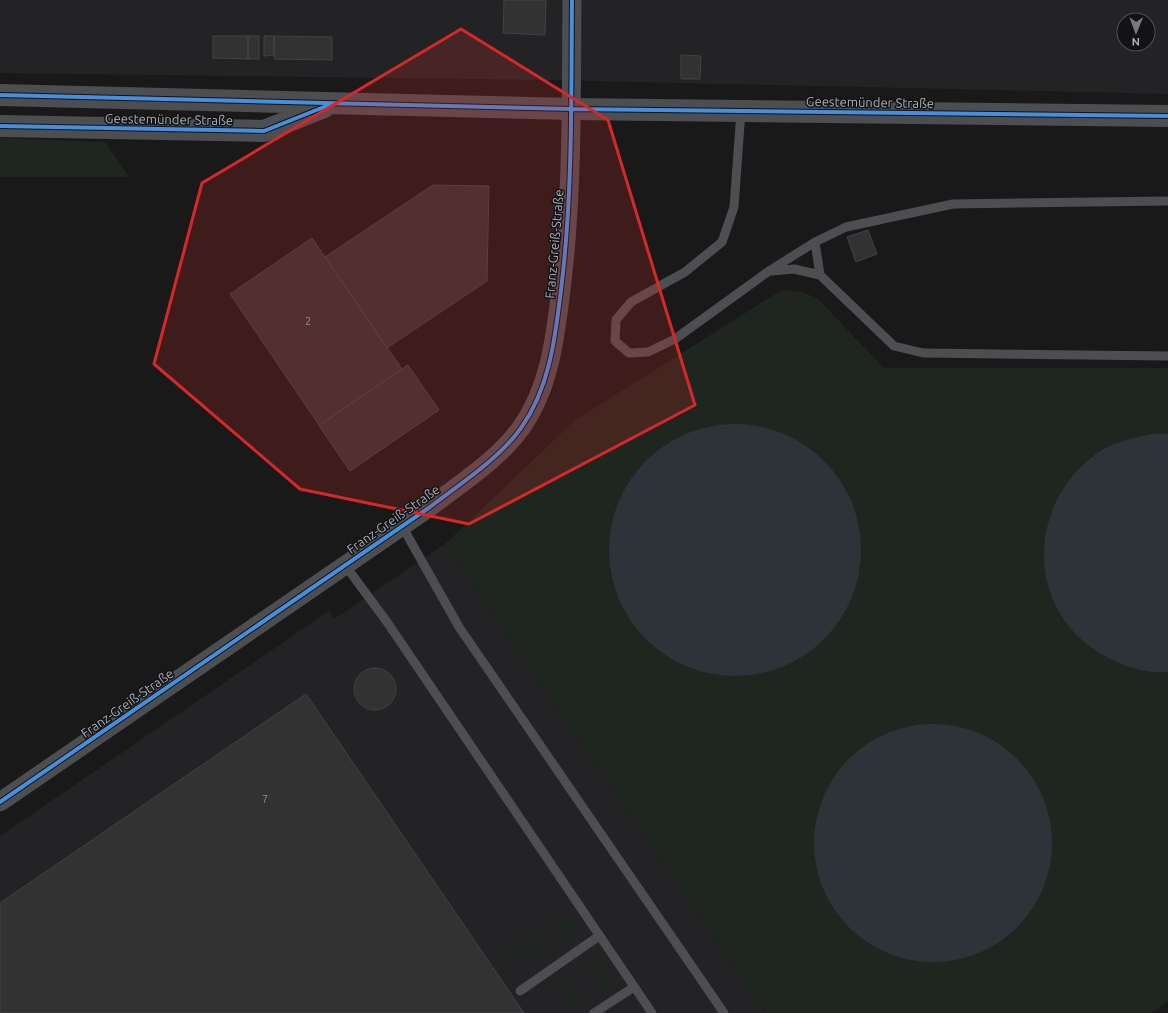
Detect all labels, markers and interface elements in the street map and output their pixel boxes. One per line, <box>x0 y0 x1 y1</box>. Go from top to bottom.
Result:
north arrow <box>1116 12 1156 52</box>
text: N <box>1132 36 1140 48</box>
street label: Geestemünder Straße <box>806 94 934 110</box>
street label: Geestemünder Straße <box>105 111 233 127</box>
street label: Franz-Greiß-Straße <box>542 189 566 299</box>
house number: 2 <box>305 315 311 327</box>
street label: Franz-Greiß-Straße <box>344 482 442 556</box>
street label: Franz-Greiß-Straße <box>78 666 176 740</box>
house number: 7 <box>262 793 268 805</box>

